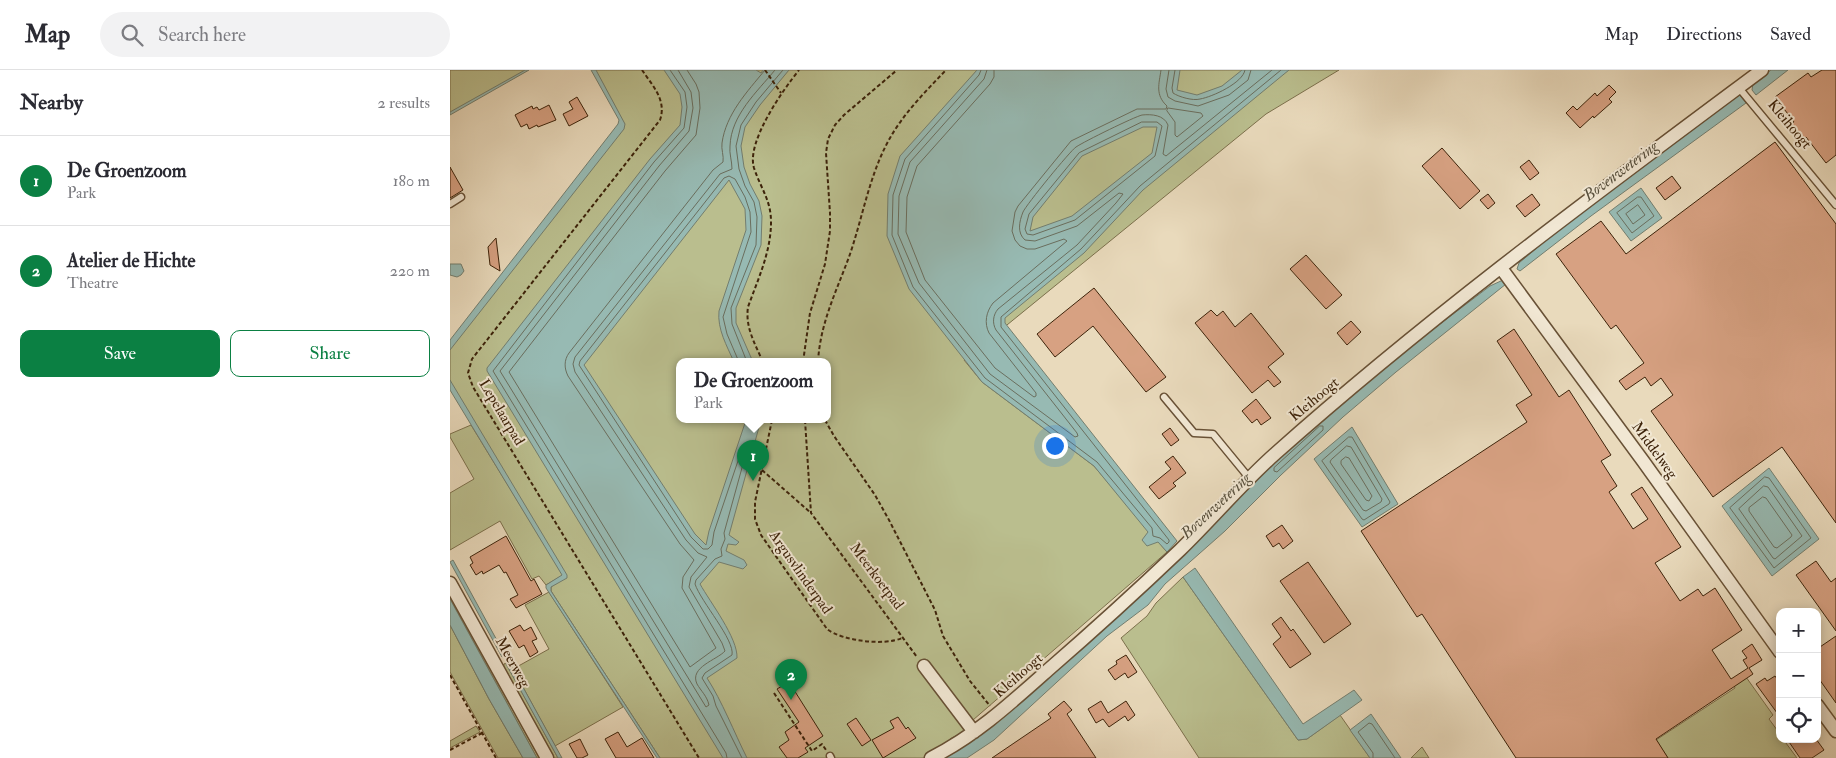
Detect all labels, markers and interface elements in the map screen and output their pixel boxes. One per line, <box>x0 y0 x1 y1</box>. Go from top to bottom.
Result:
search box <box>100 12 450 57</box>
text: Map <box>25 19 70 50</box>
icon: search <box>118 21 146 49</box>
text: Search here <box>158 23 246 47</box>
text: Map <box>1605 23 1638 46</box>
text: Directions <box>1666 23 1742 46</box>
text: Saved <box>1770 23 1811 46</box>
text: Nearby <box>20 89 83 116</box>
text: 2 results <box>377 93 430 113</box>
street label: Kleihoogt <box>1763 96 1816 153</box>
water label: Bovenwetering <box>1578 135 1663 206</box>
text: De Groenzoom <box>67 159 187 183</box>
text: 1 <box>33 171 39 191</box>
text: 180 m <box>393 171 430 191</box>
text: Park <box>67 183 96 203</box>
text: Atelier de Hichte <box>67 249 195 273</box>
text: 2 <box>32 261 40 281</box>
text: 220 m <box>390 261 430 281</box>
text: Theatre <box>67 273 118 293</box>
button: Save <box>20 330 220 377</box>
button: Share <box>230 330 430 377</box>
popup <box>676 358 831 423</box>
text: De Groenzoom <box>694 369 813 393</box>
street label: Kleihoogt <box>1286 373 1343 426</box>
street label: Lepelaarpad <box>474 376 529 450</box>
text: Park <box>694 393 723 413</box>
street label: Middelweg <box>1628 418 1682 483</box>
your location <box>1042 433 1068 459</box>
pin: 1 <box>737 440 769 481</box>
water label: Bovenwetering <box>1176 467 1256 544</box>
street label: Argusvlinderpad <box>763 526 837 619</box>
street label: Meerkoetpad <box>845 539 908 615</box>
map controls <box>1776 608 1821 743</box>
button: + <box>1776 608 1821 653</box>
street label: Meerweg <box>491 633 535 692</box>
street label: Kleihoogt <box>990 649 1047 702</box>
button: − <box>1776 653 1821 698</box>
pin: 2 <box>775 659 807 700</box>
button: locate <box>1776 698 1821 743</box>

